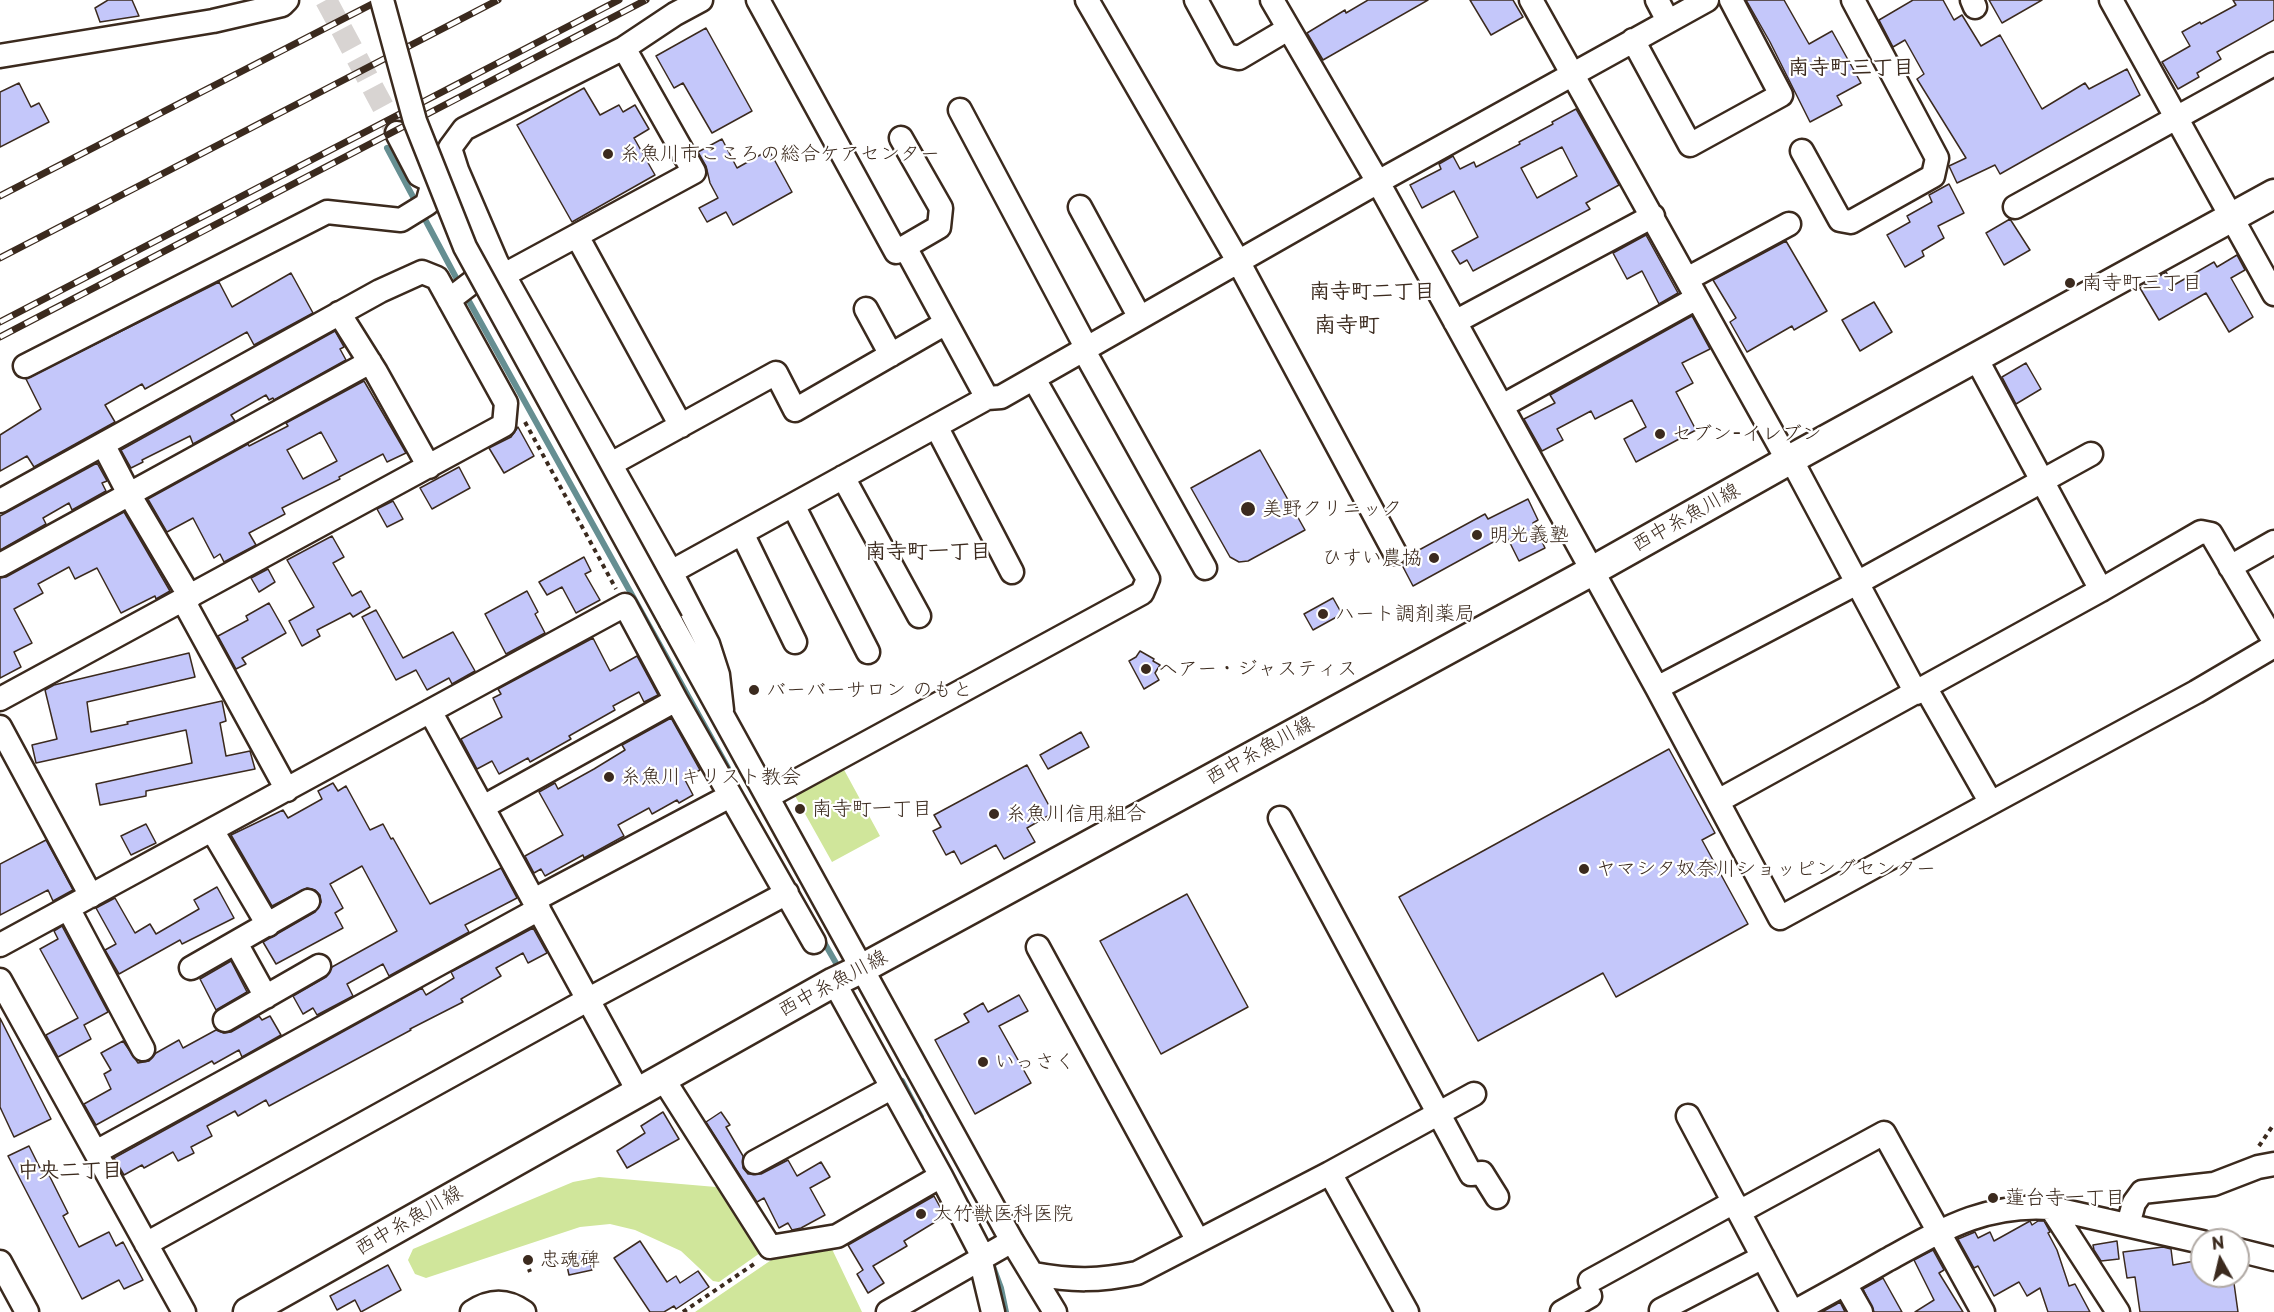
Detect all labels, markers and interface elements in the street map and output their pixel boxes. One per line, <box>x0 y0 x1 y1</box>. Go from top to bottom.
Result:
district label: 南寺町三丁目 <box>1788 55 1914 81</box>
place label: 糸魚川市こころの総合ケアセンター <box>620 142 940 166</box>
marker: 糸魚川市こころの総合ケアセンター <box>601 147 615 161</box>
place label: 南寺町三丁目 <box>2082 271 2202 295</box>
marker: 南寺町三丁目 <box>2063 276 2077 290</box>
district label: 南寺町二丁目 <box>1309 279 1435 305</box>
district label: 南寺町 <box>1314 313 1380 339</box>
place label: セブン-イレブン <box>1672 422 1822 446</box>
marker: セブン-イレブン <box>1653 427 1667 441</box>
street label: 西中糸魚川線 <box>1628 478 1744 558</box>
place label: 美野クリニック <box>1262 497 1402 521</box>
marker: 美野クリニック <box>1239 500 1257 518</box>
place label: 明光義塾 <box>1489 523 1569 547</box>
marker: 明光義塾 <box>1470 528 1484 542</box>
district label: 南寺町一丁目 <box>865 539 991 565</box>
place label: ひすい農協 <box>1322 546 1422 570</box>
marker: ひすい農協 <box>1427 551 1441 565</box>
place label: ハート調剤薬局 <box>1335 602 1475 626</box>
marker: ハート調剤薬局 <box>1316 607 1330 621</box>
place label: ヘアー・ジャスティス <box>1158 657 1357 681</box>
marker: ヘアー・ジャスティス <box>1139 662 1153 676</box>
place label: バーバーサロン のもと <box>766 678 972 702</box>
marker: バーバーサロン のもと <box>747 683 761 697</box>
street label: 西中糸魚川線 <box>1202 711 1318 791</box>
place label: 糸魚川キリスト教会 <box>621 765 801 789</box>
marker: 糸魚川キリスト教会 <box>602 770 616 784</box>
place label: 南寺町一丁目 <box>812 797 932 821</box>
marker: 南寺町一丁目 <box>793 802 807 816</box>
place label: 糸魚川信用組合 <box>1006 802 1146 826</box>
marker: 糸魚川信用組合 <box>987 807 1001 821</box>
place label: ヤマシタ奴奈川ショッピングセンター <box>1596 857 1936 881</box>
marker: ヤマシタ奴奈川ショッピングセンター <box>1577 862 1591 876</box>
street label: 西中糸魚川線 <box>774 945 892 1023</box>
place label: いっさく <box>995 1050 1075 1074</box>
marker: いっさく <box>976 1055 990 1069</box>
district label: 中央二丁目 <box>18 1158 122 1184</box>
street label: 西中糸魚川線 <box>351 1181 467 1261</box>
place label: 蓮台寺一丁目 <box>2005 1186 2125 1210</box>
marker: 蓮台寺一丁目 <box>1986 1191 2000 1205</box>
place label: 大竹獣医科医院 <box>933 1202 1073 1226</box>
marker: 大竹獣医科医院 <box>914 1207 928 1221</box>
north arrow <box>2190 1228 2250 1288</box>
text: N <box>2210 1229 2226 1255</box>
place label: 忠魂碑 <box>540 1248 600 1272</box>
marker: 忠魂碑 <box>521 1253 535 1267</box>

